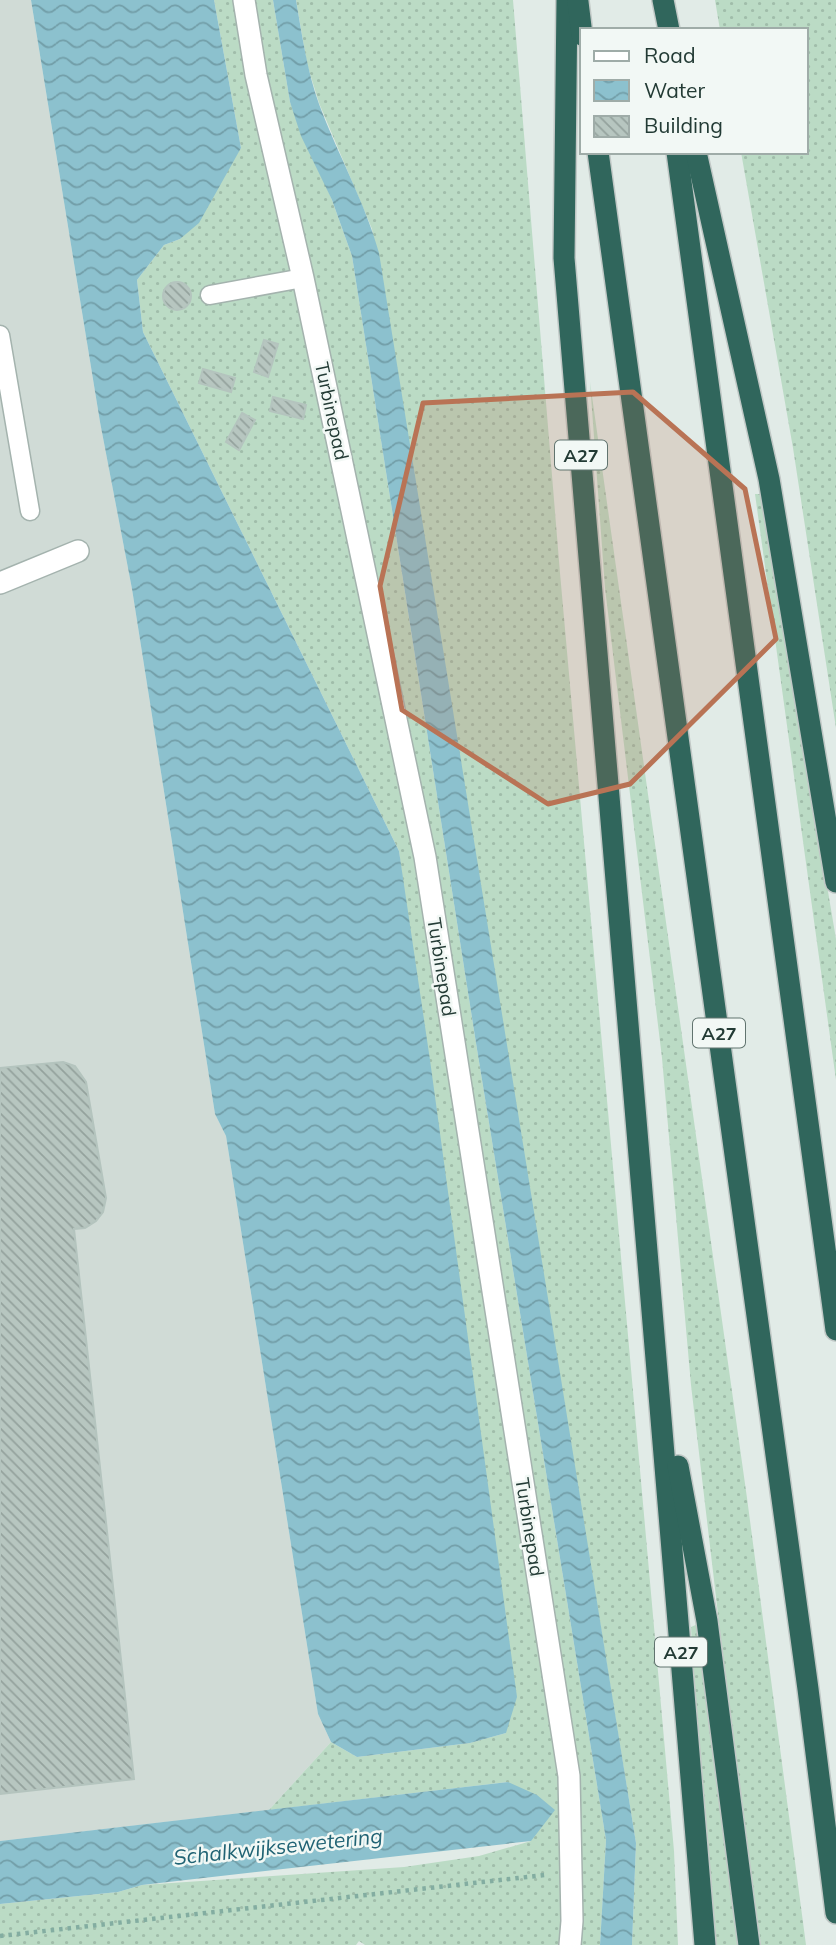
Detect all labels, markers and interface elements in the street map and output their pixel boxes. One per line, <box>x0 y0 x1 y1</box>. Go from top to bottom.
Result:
legend <box>580 28 808 154</box>
text: Road <box>644 42 695 68</box>
text: Water <box>644 77 705 103</box>
text: Building <box>644 112 723 138</box>
street label: Turbinepad <box>310 360 354 462</box>
road number: A27 <box>555 440 607 470</box>
street label: Turbinepad <box>422 916 462 1018</box>
road number: A27 <box>693 1018 745 1048</box>
street label: Turbinepad <box>510 1476 550 1578</box>
road number: A27 <box>655 1638 707 1666</box>
water label: Schalkwijksewetering <box>172 1822 384 1870</box>

